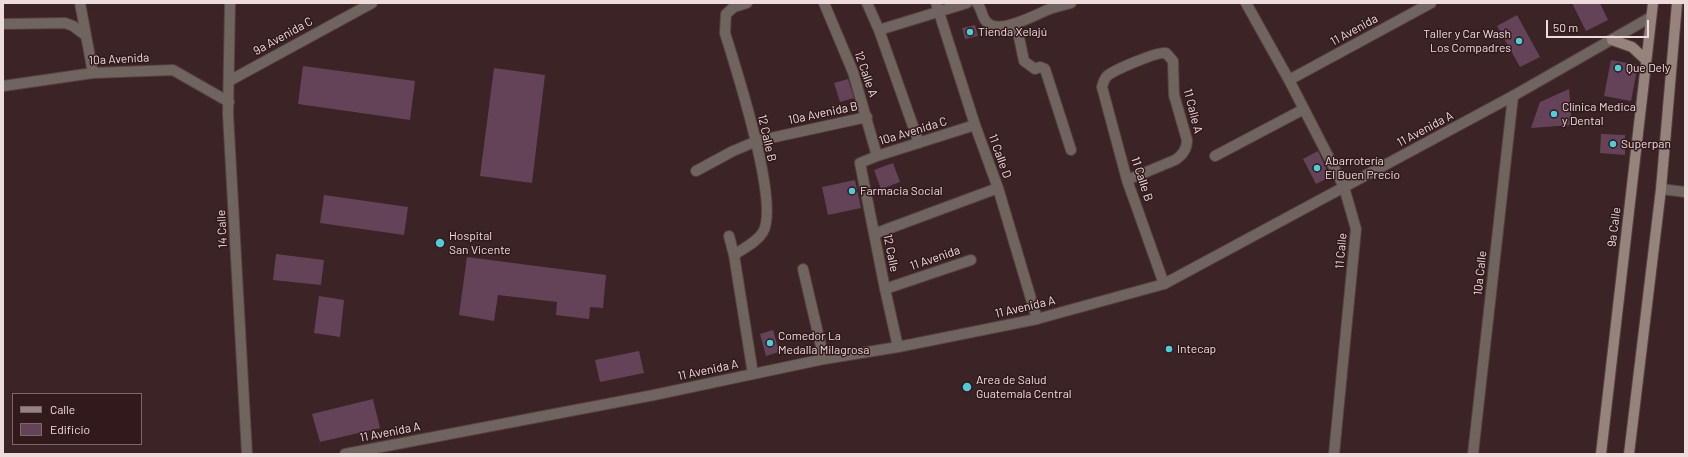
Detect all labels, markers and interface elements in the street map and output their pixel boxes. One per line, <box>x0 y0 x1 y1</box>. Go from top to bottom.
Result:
street label: 11 Avenida <box>1328 11 1380 49</box>
scale bar <box>1548 12 1651 38</box>
street label: 9a Avenida C <box>251 14 315 58</box>
text: 50 m <box>1553 20 1578 34</box>
place label: Tienda Xelajú <box>978 25 1047 39</box>
marker: Tienda Xelajú <box>965 27 975 37</box>
place label: Taller y Car Wash Los Compadres <box>1423 27 1511 55</box>
marker: Taller y Car Wash Los Compadres <box>1514 36 1524 46</box>
street label: 12 Calle A <box>851 49 881 99</box>
street label: 10a Avenida <box>88 50 150 68</box>
place label: Que Dely <box>1626 61 1670 75</box>
marker: Que Dely <box>1613 63 1623 73</box>
street label: 11 Calle A <box>1180 87 1206 135</box>
street label: 10a Avenida B <box>787 99 859 127</box>
place label: Clínica Medica y Dental <box>1562 100 1636 128</box>
street label: 11 Avenida A <box>1394 108 1456 150</box>
marker: Clínica Medica y Dental <box>1549 109 1559 119</box>
street label: 12 Calle B <box>755 113 779 163</box>
street label: 10a Avenida C <box>877 114 949 148</box>
street label: 11 Calle D <box>985 132 1015 180</box>
place label: Superpan <box>1621 137 1671 151</box>
marker: Superpan <box>1608 139 1618 149</box>
place label: Abarrotería El Buen Precio <box>1325 154 1400 182</box>
street label: 11 Calle B <box>1128 155 1156 203</box>
marker: Abarrotería El Buen Precio <box>1312 163 1322 173</box>
place label: Farmacia Social <box>860 184 943 198</box>
marker: Farmacia Social <box>847 186 857 196</box>
street label: 9a Calle <box>1604 206 1624 248</box>
street label: 14 Calle <box>214 209 230 249</box>
place label: Hospital San Vicente <box>449 229 511 257</box>
street label: 11 Calle <box>1332 232 1350 270</box>
street label: 12 Calle <box>880 233 902 273</box>
marker: Hospital San Vicente <box>434 237 446 249</box>
street label: 11 Avenida <box>908 243 962 273</box>
street label: 10a Calle <box>1471 250 1489 296</box>
street label: 11 Avenida A <box>993 293 1057 321</box>
place label: Comedor La Medalla Milagrosa <box>778 329 869 357</box>
marker: Comedor La Medalla Milagrosa <box>765 338 775 348</box>
place label: Intecap <box>1177 342 1216 356</box>
marker: Intecap <box>1164 344 1174 354</box>
street label: 11 Avenida A <box>676 357 740 383</box>
place label: Area de Salud Guatemala Central <box>976 373 1072 401</box>
marker: Area de Salud Guatemala Central <box>961 381 973 393</box>
legend <box>12 393 142 445</box>
text: Calle <box>50 402 75 416</box>
street label: 11 Avenida A <box>358 419 422 445</box>
text: Edificio <box>50 422 90 436</box>

